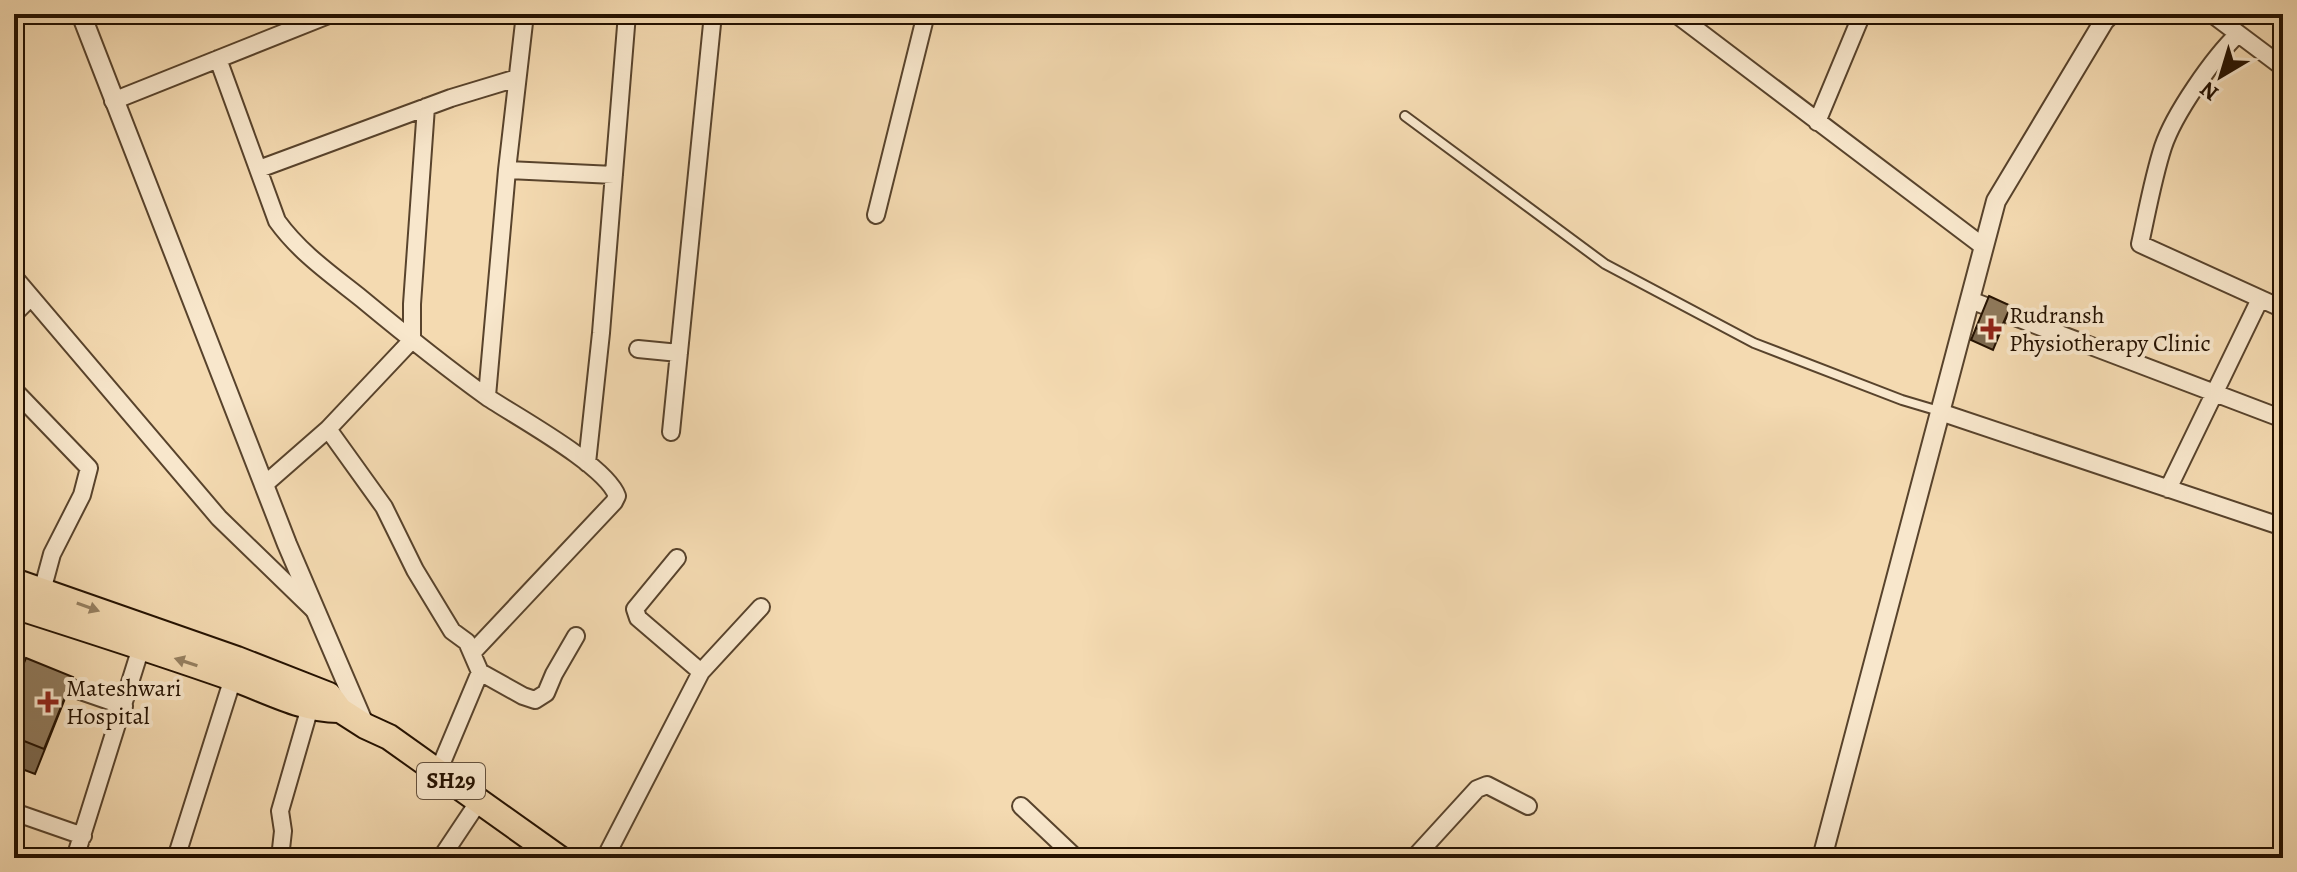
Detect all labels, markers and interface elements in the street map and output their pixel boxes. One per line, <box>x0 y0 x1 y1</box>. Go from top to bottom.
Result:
north arrow <box>2181 36 2261 116</box>
text: N <box>2194 74 2225 108</box>
place label: Rudransh Physiotherapy Clinic <box>2009 299 2211 359</box>
marker: Rudransh Physiotherapy Clinic <box>1980 318 2002 340</box>
one-way arrow <box>76 601 100 613</box>
one-way arrow <box>174 656 198 668</box>
place label: Mateshwari Hospital <box>66 672 182 732</box>
marker: Mateshwari Hospital <box>37 691 59 713</box>
road number: SH29 <box>417 763 485 799</box>

